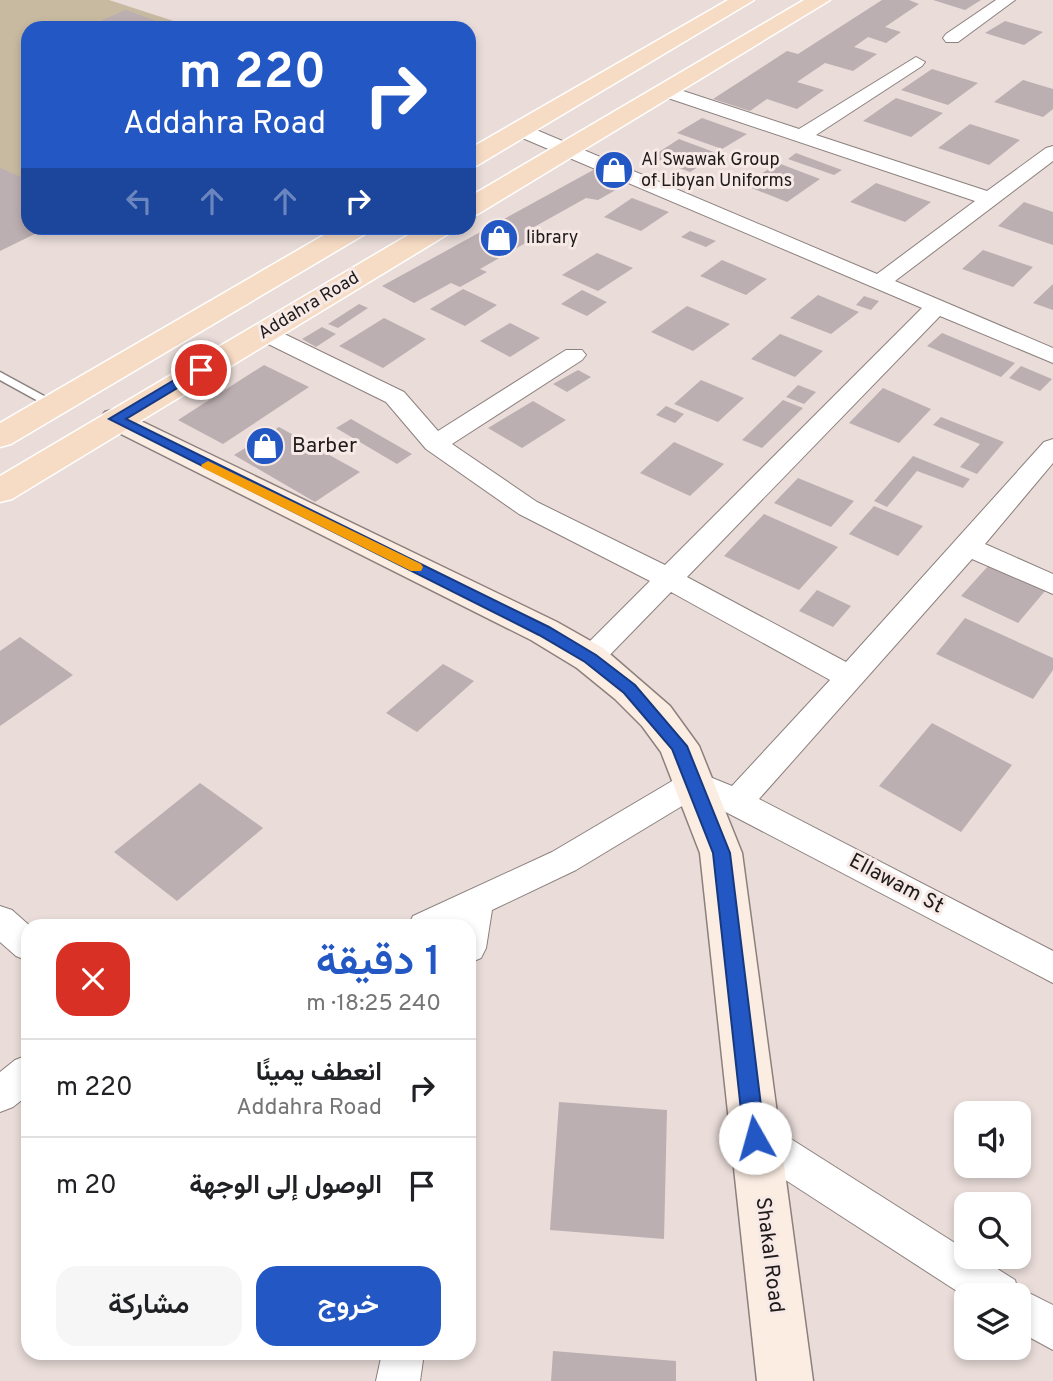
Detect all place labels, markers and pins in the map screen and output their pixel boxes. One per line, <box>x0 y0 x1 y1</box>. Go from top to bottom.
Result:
shop icon: Al Swawak Group of Libyan Uniforms <box>593 149 635 191</box>
place label: Al Swawak Group of Libyan Uniforms <box>641 149 792 193</box>
shop icon: library <box>478 217 520 259</box>
place label: library <box>526 227 578 250</box>
pin <box>171 340 231 400</box>
shop icon: Barber <box>244 425 286 467</box>
place label: Barber <box>292 433 357 460</box>

